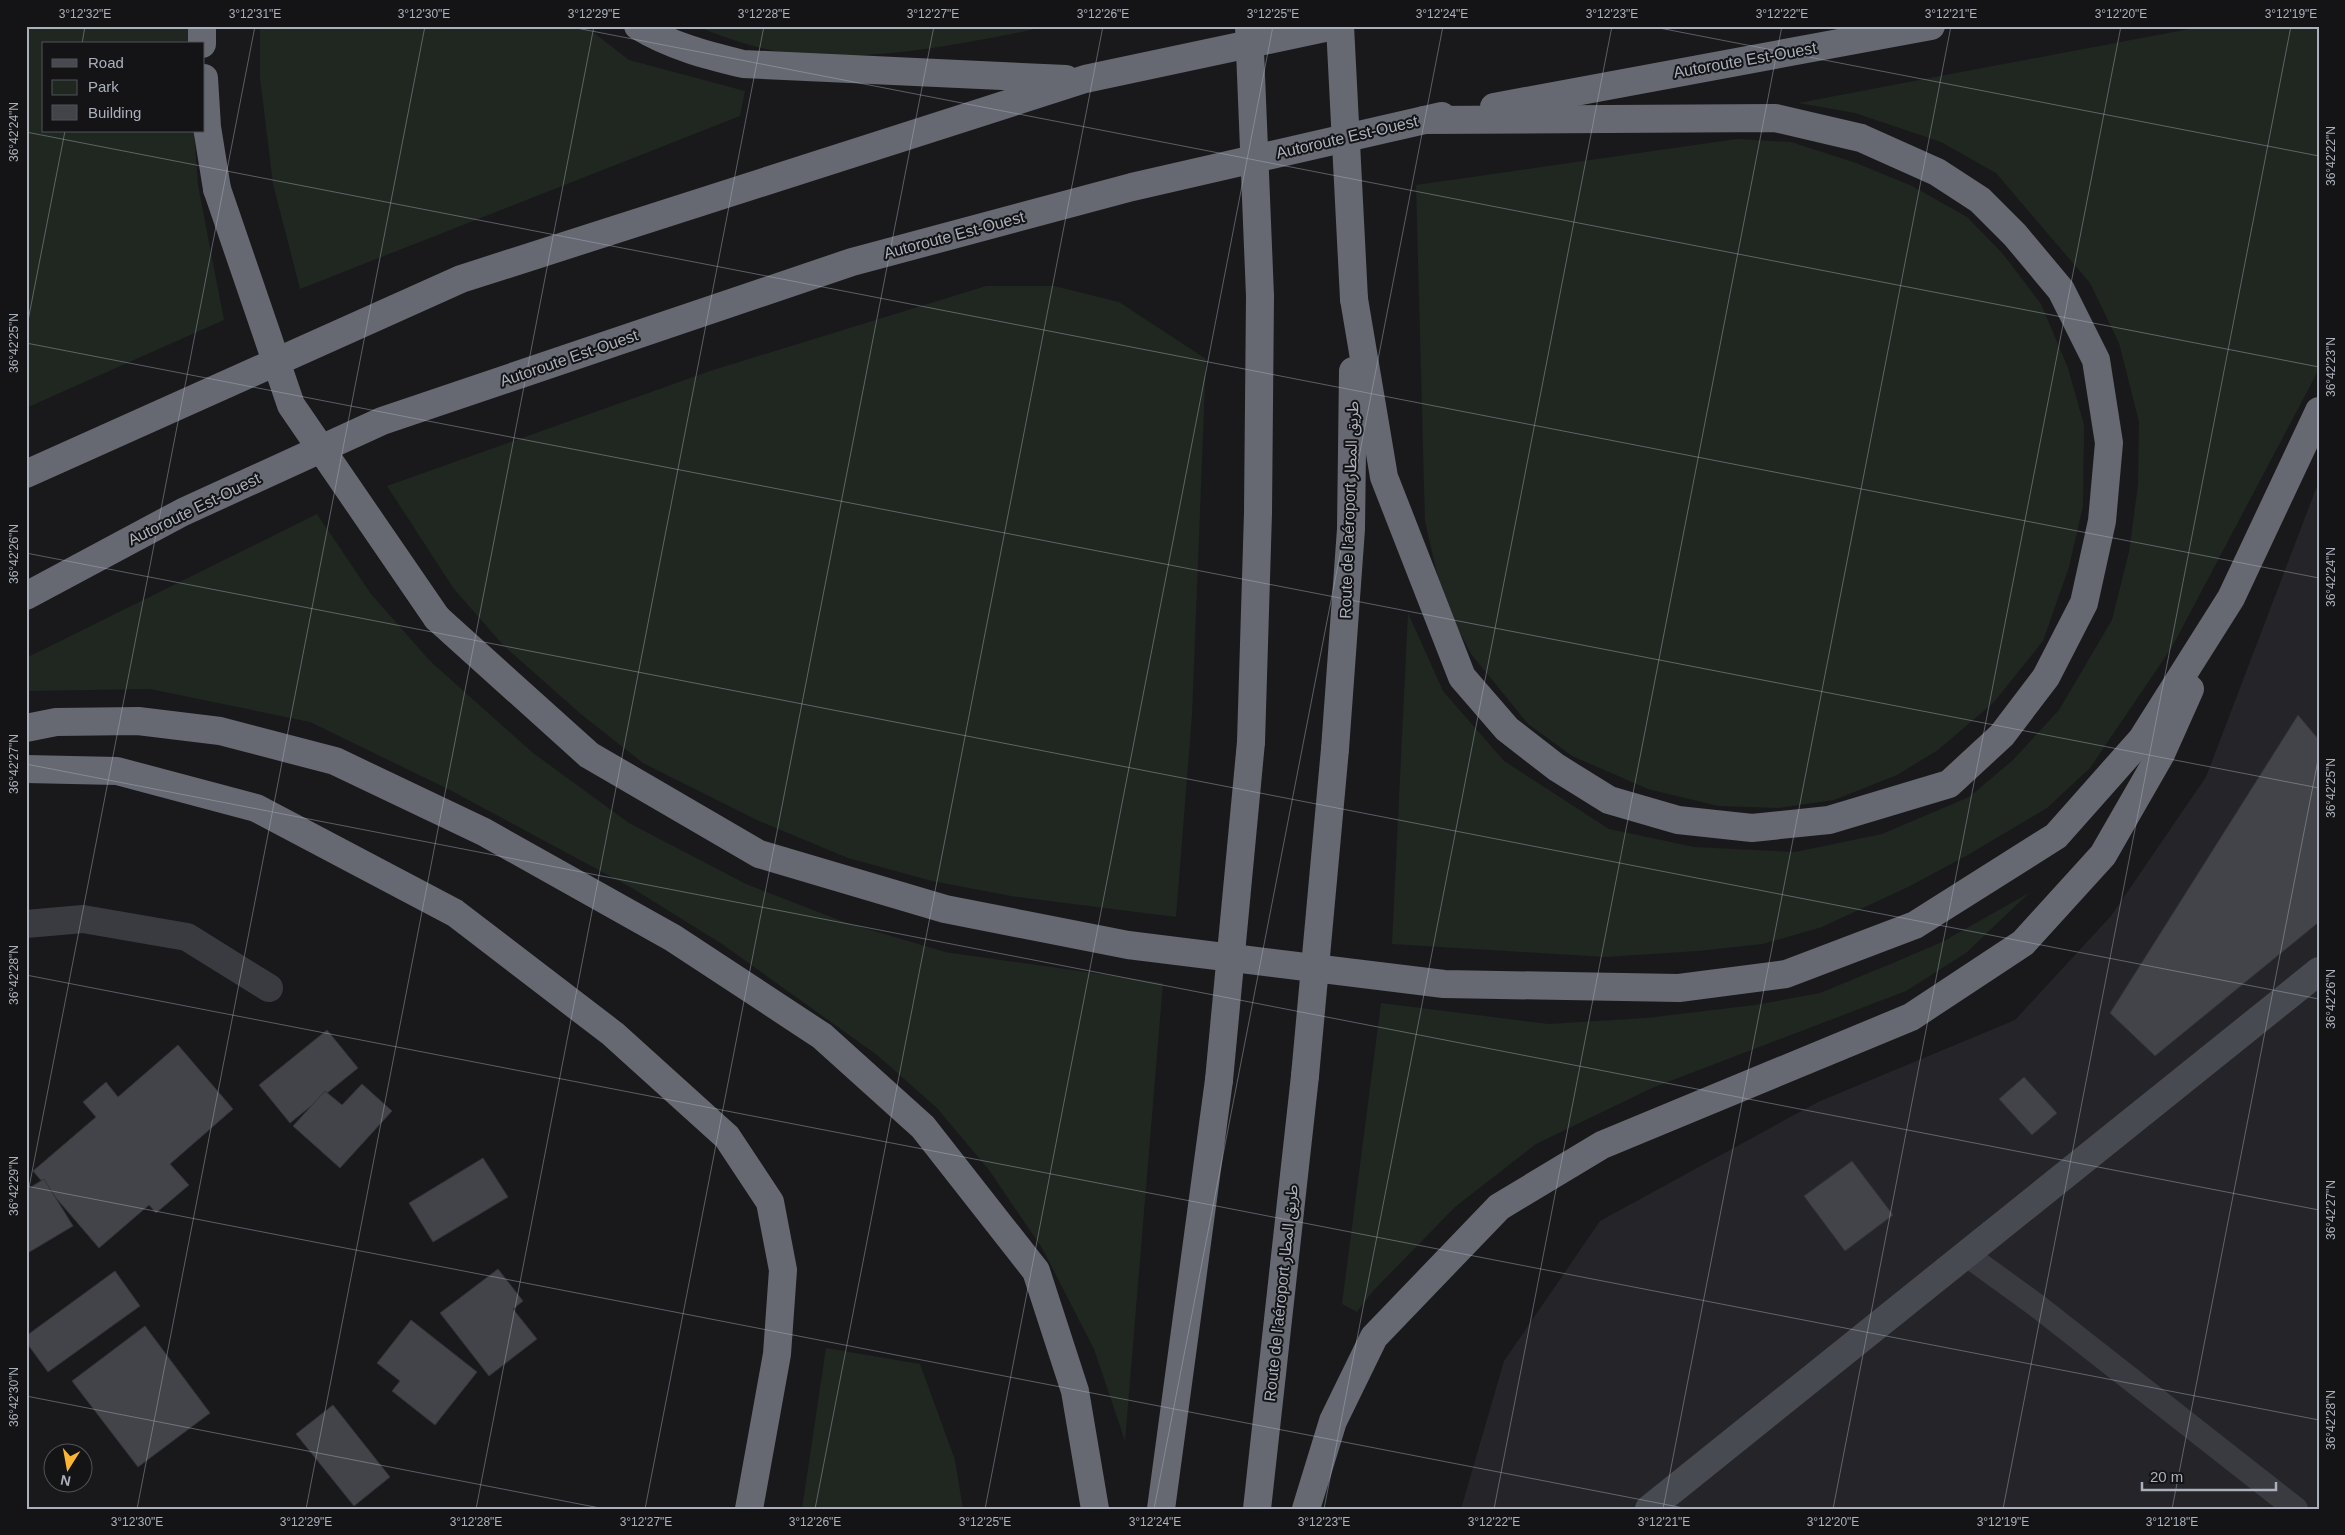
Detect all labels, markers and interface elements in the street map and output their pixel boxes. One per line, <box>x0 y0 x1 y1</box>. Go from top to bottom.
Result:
text: 3°12'32"E <box>59 7 111 21</box>
text: 3°12'31"E <box>229 7 281 21</box>
text: 3°12'30"E <box>398 7 450 21</box>
text: 3°12'29"E <box>568 7 620 21</box>
text: 3°12'28"E <box>738 7 790 21</box>
text: 3°12'27"E <box>907 7 959 21</box>
text: 3°12'26"E <box>1077 7 1129 21</box>
text: 3°12'25"E <box>1247 7 1299 21</box>
text: 3°12'24"E <box>1416 7 1468 21</box>
text: 3°12'23"E <box>1586 7 1638 21</box>
text: 3°12'22"E <box>1756 7 1808 21</box>
text: 3°12'21"E <box>1925 7 1977 21</box>
text: 3°12'20"E <box>2095 7 2147 21</box>
text: 3°12'19"E <box>2265 7 2317 21</box>
street label: Autoroute Est-Ouest <box>1672 39 1818 81</box>
legend <box>42 42 205 132</box>
text: Road <box>88 54 124 71</box>
text: Park <box>88 78 119 95</box>
text: 36°42'24"N <box>7 102 21 162</box>
text: Building <box>88 104 141 121</box>
street label: Autoroute Est-Ouest <box>1274 112 1420 162</box>
text: 36°42'22"N <box>2324 126 2338 186</box>
street label: Autoroute Est-Ouest <box>882 208 1027 262</box>
text: 36°42'25"N <box>7 313 21 373</box>
street label: Autoroute Est-Ouest <box>498 326 641 390</box>
text: 36°42'23"N <box>2324 337 2338 397</box>
street label: Route de l'aéroport طريق المطار <box>1337 401 1363 619</box>
street label: Autoroute Est-Ouest <box>125 469 263 548</box>
text: 36°42'26"N <box>7 524 21 584</box>
text: 36°42'24"N <box>2324 547 2338 607</box>
text: 36°42'27"N <box>7 734 21 794</box>
text: 36°42'25"N <box>2324 758 2338 818</box>
text: 36°42'28"N <box>7 945 21 1005</box>
text: 36°42'26"N <box>2324 969 2338 1029</box>
text: 36°42'29"N <box>7 1156 21 1216</box>
text: 36°42'27"N <box>2324 1180 2338 1240</box>
street label: Route de l'aéroport طريق المطار <box>1261 1184 1303 1402</box>
text: 36°42'30"N <box>7 1367 21 1427</box>
text: 36°42'28"N <box>2324 1390 2338 1450</box>
north arrow <box>42 1442 92 1492</box>
scale bar <box>2142 1460 2276 1492</box>
text: 20 m <box>2150 1468 2183 1485</box>
text: N <box>59 1472 72 1490</box>
text: 3°12'30"E <box>111 1515 163 1529</box>
text: 3°12'29"E <box>280 1515 332 1529</box>
text: 3°12'28"E <box>450 1515 502 1529</box>
text: 3°12'27"E <box>620 1515 672 1529</box>
text: 3°12'26"E <box>789 1515 841 1529</box>
text: 3°12'25"E <box>959 1515 1011 1529</box>
text: 3°12'24"E <box>1129 1515 1181 1529</box>
text: 3°12'23"E <box>1298 1515 1350 1529</box>
text: 3°12'22"E <box>1468 1515 1520 1529</box>
text: 3°12'21"E <box>1638 1515 1690 1529</box>
text: 3°12'20"E <box>1807 1515 1859 1529</box>
text: 3°12'19"E <box>1977 1515 2029 1529</box>
text: 3°12'18"E <box>2146 1515 2198 1529</box>

